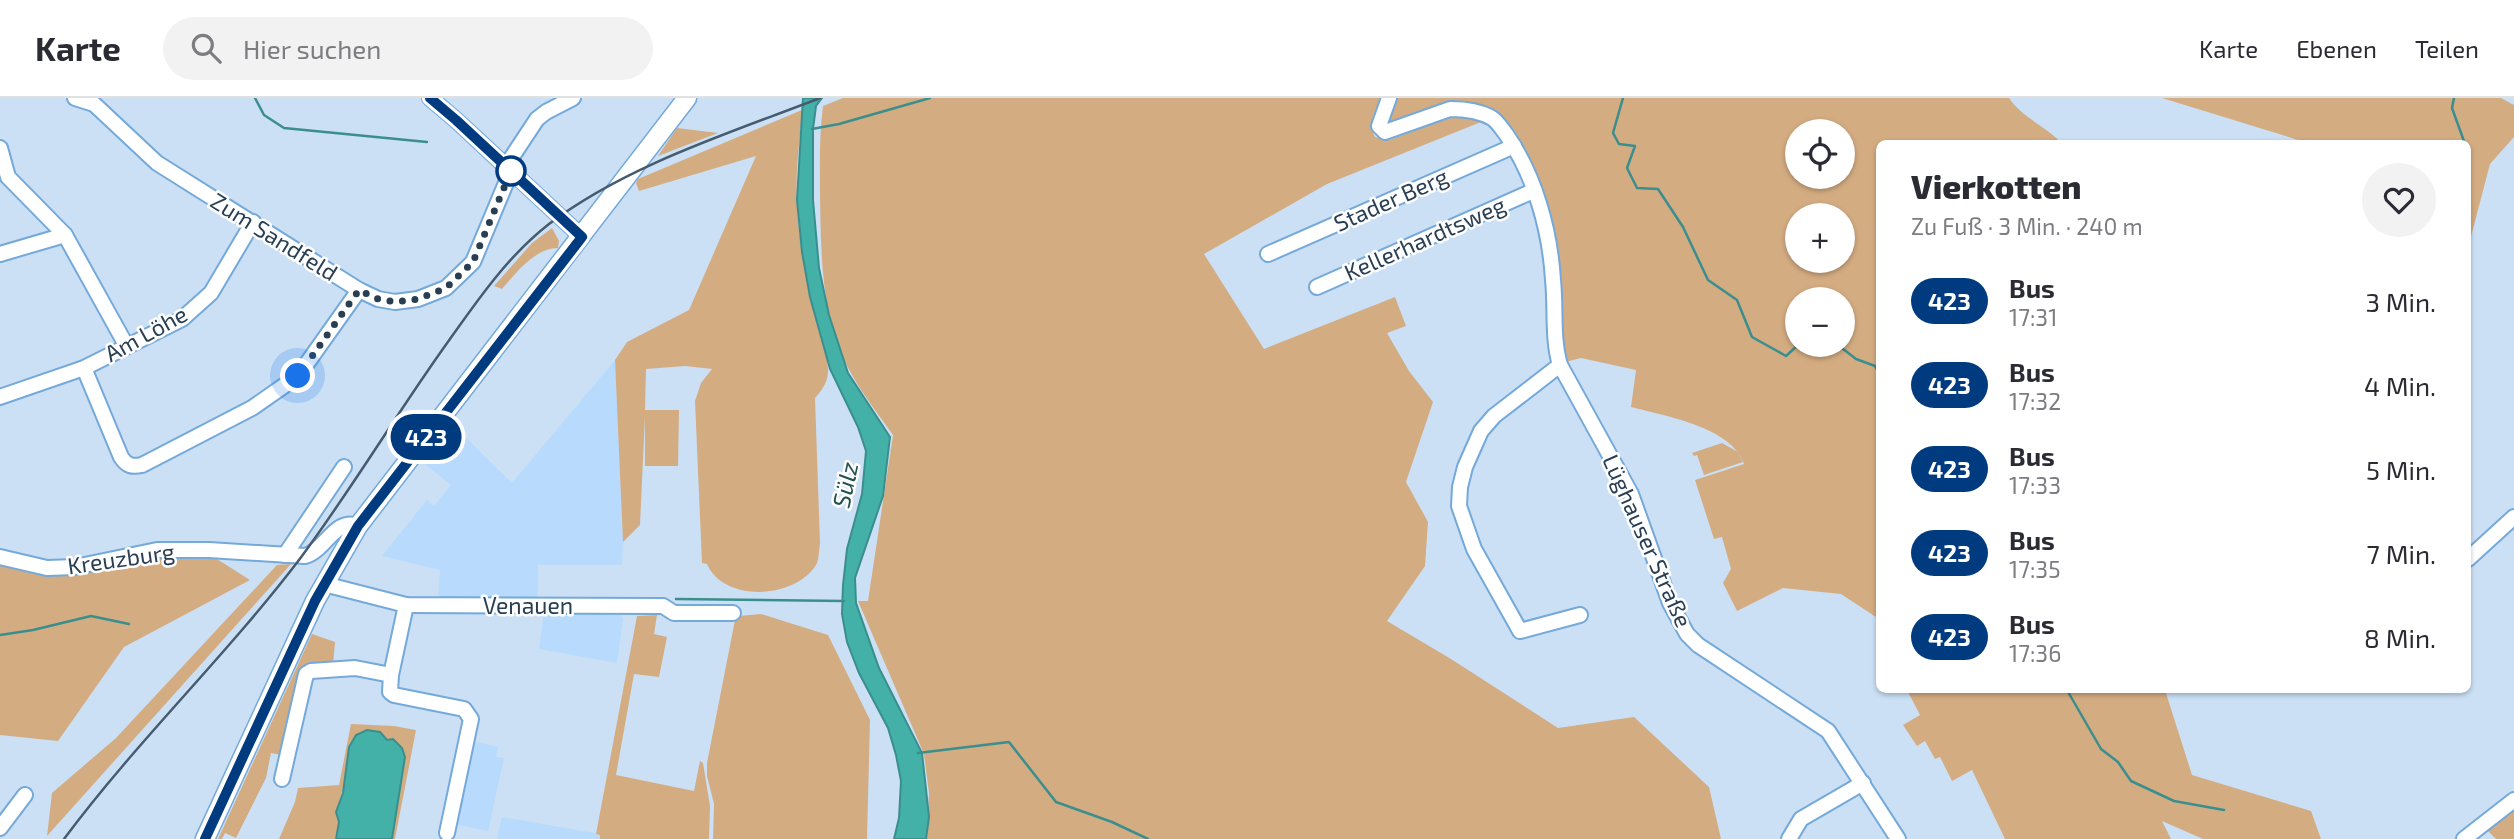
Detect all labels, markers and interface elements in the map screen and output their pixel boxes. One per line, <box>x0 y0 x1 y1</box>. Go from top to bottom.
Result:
search box <box>163 17 653 80</box>
text: Karte <box>35 28 121 68</box>
icon: search <box>187 29 225 67</box>
text: Hier suchen <box>243 33 381 64</box>
text: Karte <box>2199 34 2258 63</box>
text: Ebenen <box>2296 34 2377 63</box>
text: Teilen <box>2415 34 2479 63</box>
map controls <box>1785 119 1855 357</box>
button: locate <box>1785 119 1855 189</box>
unlabelled marker <box>496 156 526 186</box>
street label: Stader Berg <box>1329 161 1452 237</box>
button: heart <box>2362 163 2436 237</box>
text: Vierkotten <box>1911 166 2082 206</box>
street label: Zum Sandfeld <box>206 186 343 286</box>
street label: Kellerhardtsweg <box>1340 190 1510 286</box>
button: + <box>1785 203 1855 273</box>
text: Zu Fuß · 3 Min. · 240 m <box>1911 212 2143 240</box>
text: Bus <box>2009 272 2055 303</box>
text: 423 <box>1928 286 1971 315</box>
text: 3 Min. <box>2365 286 2436 317</box>
button: − <box>1785 287 1855 357</box>
street label: Am Löhe <box>99 299 192 367</box>
text: 17:31 <box>2009 303 2057 331</box>
text: Bus <box>2009 356 2055 387</box>
your location <box>280 358 315 393</box>
text: 423 <box>1928 370 1971 399</box>
text: 4 Min. <box>2364 370 2436 401</box>
text: 17:32 <box>2009 387 2061 415</box>
line badge: 423 <box>386 414 466 460</box>
text: 423 <box>405 422 447 451</box>
text: Bus <box>2009 440 2055 471</box>
street label: Lüghauser Straße <box>1597 450 1699 631</box>
text: 423 <box>1928 454 1971 483</box>
text: 5 Min. <box>2366 454 2436 485</box>
water label: Sülz <box>826 459 864 510</box>
text: 17:33 <box>2009 471 2061 499</box>
text: Bus <box>2009 524 2055 555</box>
street label: Kreuzburg <box>65 537 176 579</box>
text: 423 <box>1928 538 1971 567</box>
text: 7 Min. <box>2367 538 2436 569</box>
text: 17:35 <box>2009 555 2060 583</box>
street label: Venauen <box>483 591 573 619</box>
text: Bus <box>2009 608 2055 639</box>
text: 423 <box>1928 622 1971 651</box>
text: 8 Min. <box>2364 622 2436 653</box>
text: 17:36 <box>2009 639 2061 667</box>

